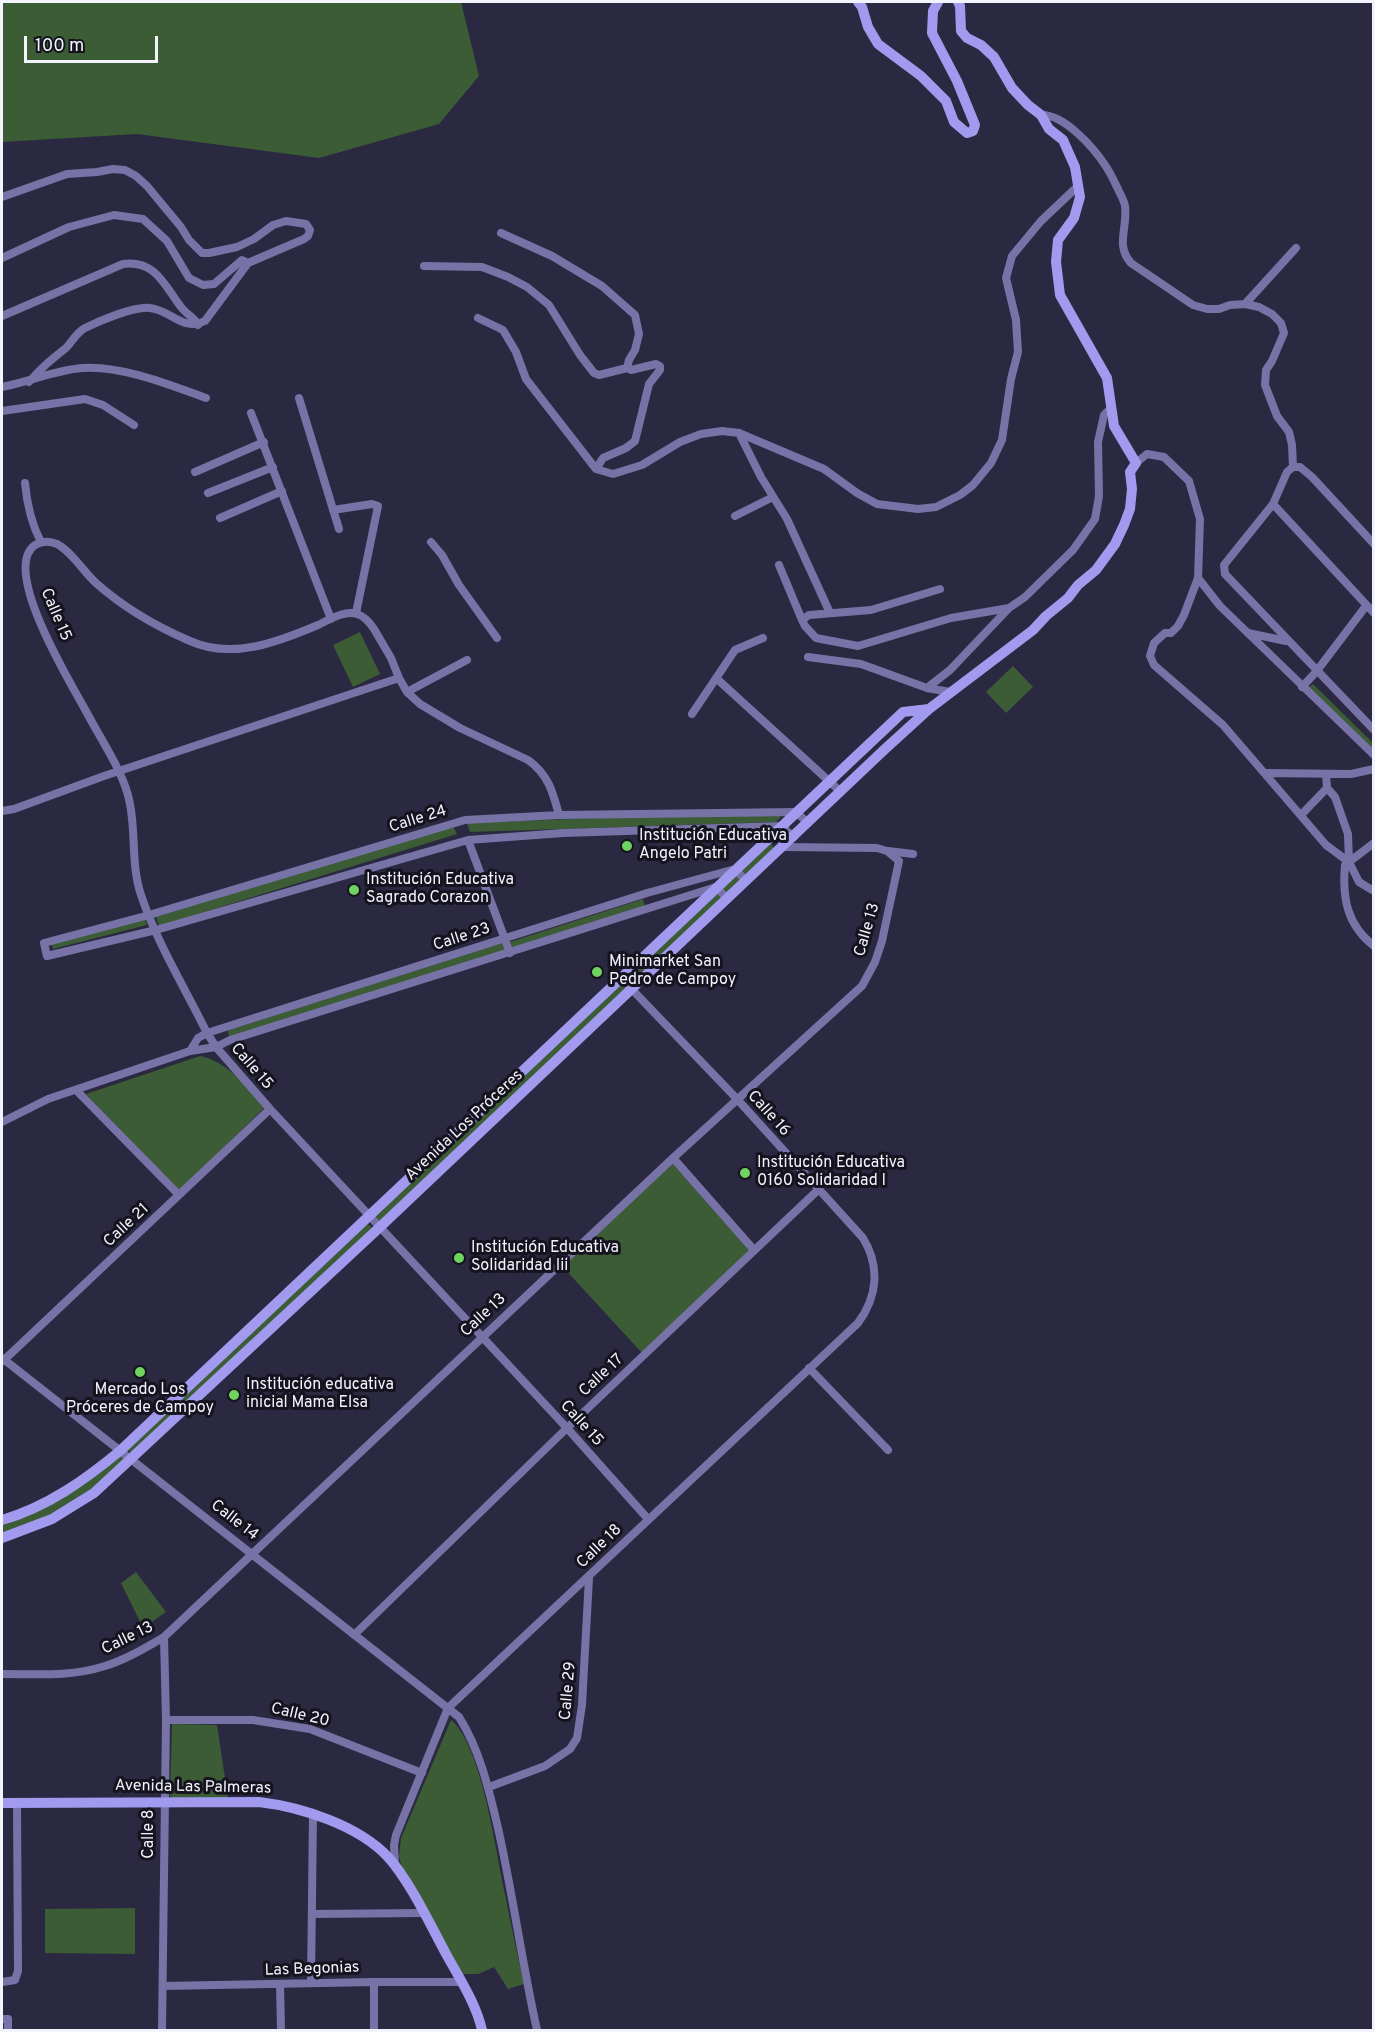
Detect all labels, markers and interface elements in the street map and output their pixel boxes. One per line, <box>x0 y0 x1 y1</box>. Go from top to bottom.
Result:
scale bar <box>27 24 160 62</box>
text: 100 m <box>35 35 84 58</box>
street label: Calle 15 <box>35 586 75 644</box>
street label: Calle 24 <box>387 802 449 838</box>
place label: Institución Educativa Angelo Patri <box>639 827 787 865</box>
marker: Institución Educativa Angelo Patri <box>620 839 634 853</box>
place label: Institución Educativa Sagrado Corazon <box>366 871 514 909</box>
marker: Institución Educativa Sagrado Corazon <box>347 883 361 897</box>
street label: Calle 13 <box>851 901 885 959</box>
street label: Calle 23 <box>431 920 493 956</box>
place label: Minimarket San Pedro de Campoy <box>609 953 736 991</box>
marker: Minimarket San Pedro de Campoy <box>590 965 604 979</box>
street label: Calle 15 <box>226 1040 276 1094</box>
street label: Avenida Los Próceres <box>402 1067 528 1185</box>
street label: Calle 16 <box>742 1087 794 1141</box>
place label: Institución Educativa 0160 Solidaridad I <box>757 1154 905 1192</box>
marker: Institución Educativa 0160 Solidaridad I <box>738 1166 752 1180</box>
street label: Calle 21 <box>100 1200 154 1252</box>
place label: Institución Educativa Solidaridad Iii <box>471 1239 619 1277</box>
marker: Institución Educativa Solidaridad Iii <box>452 1251 466 1265</box>
street label: Calle 13 <box>457 1290 511 1342</box>
street label: Calle 17 <box>576 1351 628 1401</box>
marker: Mercado Los Próceres de Campoy <box>133 1365 147 1379</box>
place label: Institución educativa inicial Mama Elsa <box>246 1376 394 1414</box>
place label: Mercado Los Próceres de Campoy <box>66 1381 214 1419</box>
marker: Institución educativa inicial Mama Elsa <box>227 1388 241 1402</box>
street label: Calle 15 <box>555 1397 607 1451</box>
street label: Calle 14 <box>206 1496 262 1546</box>
street label: Calle 18 <box>573 1521 627 1573</box>
street label: Calle 13 <box>99 1618 157 1660</box>
street label: Calle 29 <box>557 1661 581 1721</box>
street label: Calle 20 <box>269 1700 331 1732</box>
street label: Avenida Las Palmeras <box>115 1777 271 1799</box>
street label: Calle 8 <box>140 1809 160 1859</box>
street label: Las Begonias <box>264 1959 360 1981</box>

